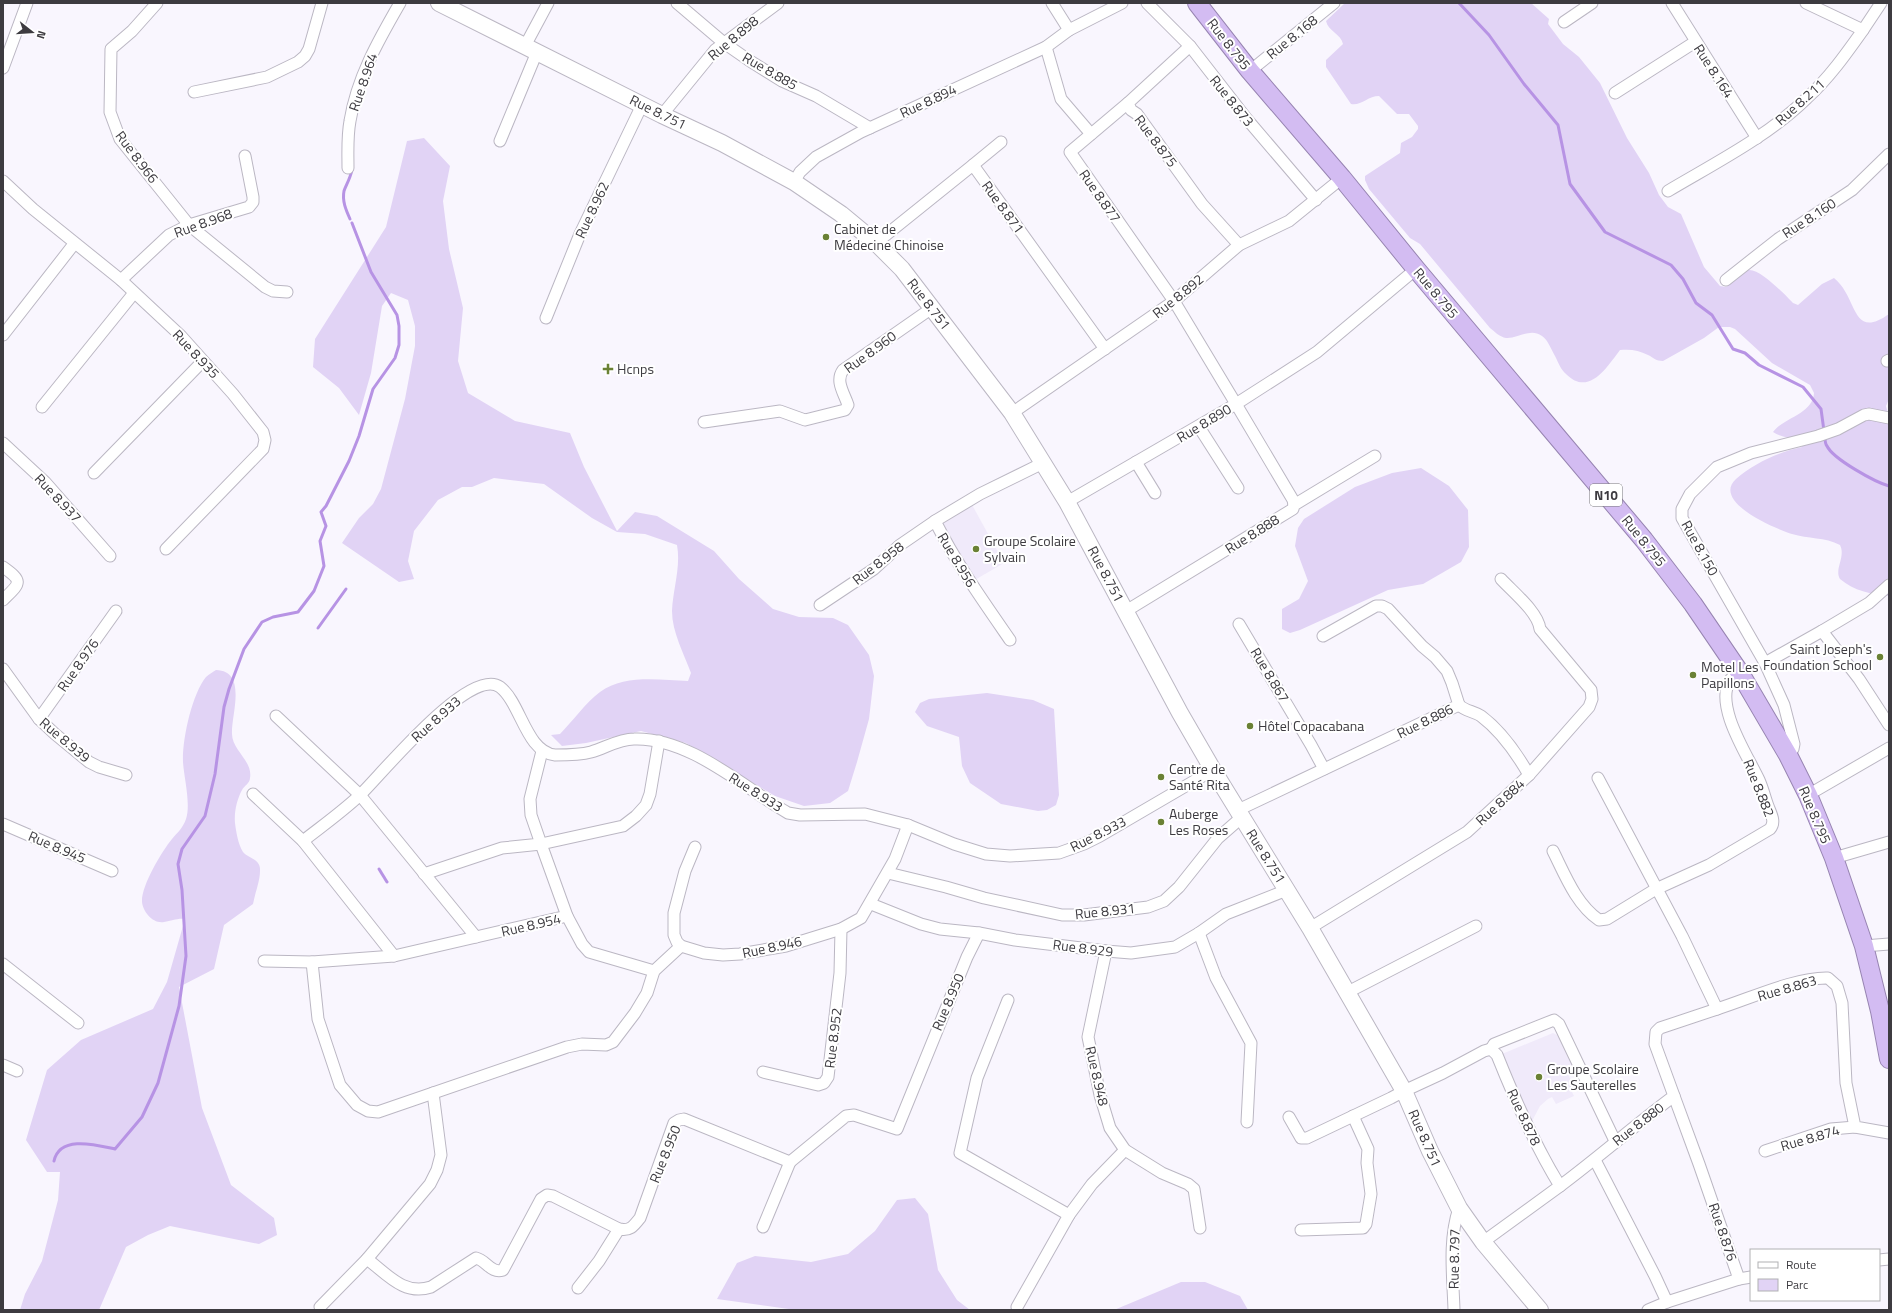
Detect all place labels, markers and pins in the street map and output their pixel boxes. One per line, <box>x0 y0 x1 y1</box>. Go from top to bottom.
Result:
place label: Cabinet de Médecine Chinoise <box>834 218 944 255</box>
marker: Cabinet de Médecine Chinoise <box>821 232 831 242</box>
place label: Hcnps <box>617 358 654 379</box>
marker: Hcnps <box>602 363 614 375</box>
place label: Groupe Scolaire Sylvain <box>984 530 1076 567</box>
marker: Groupe Scolaire Sylvain <box>971 544 981 554</box>
place label: Saint Joseph's Foundation School <box>1763 638 1872 675</box>
marker: Saint Joseph's Foundation School <box>1875 652 1885 662</box>
place label: Motel Les Papillons <box>1701 656 1759 693</box>
marker: Motel Les Papillons <box>1688 670 1698 680</box>
place label: Hôtel Copacabana <box>1258 715 1364 736</box>
marker: Hôtel Copacabana <box>1245 721 1255 731</box>
place label: Centre de Santé Rita <box>1169 758 1230 795</box>
marker: Centre de Santé Rita <box>1156 772 1166 782</box>
place label: Auberge Les Roses <box>1169 803 1228 840</box>
marker: Auberge Les Roses <box>1156 817 1166 827</box>
place label: Groupe Scolaire Les Sauterelles <box>1547 1058 1639 1095</box>
marker: Groupe Scolaire Les Sauterelles <box>1534 1072 1544 1082</box>

